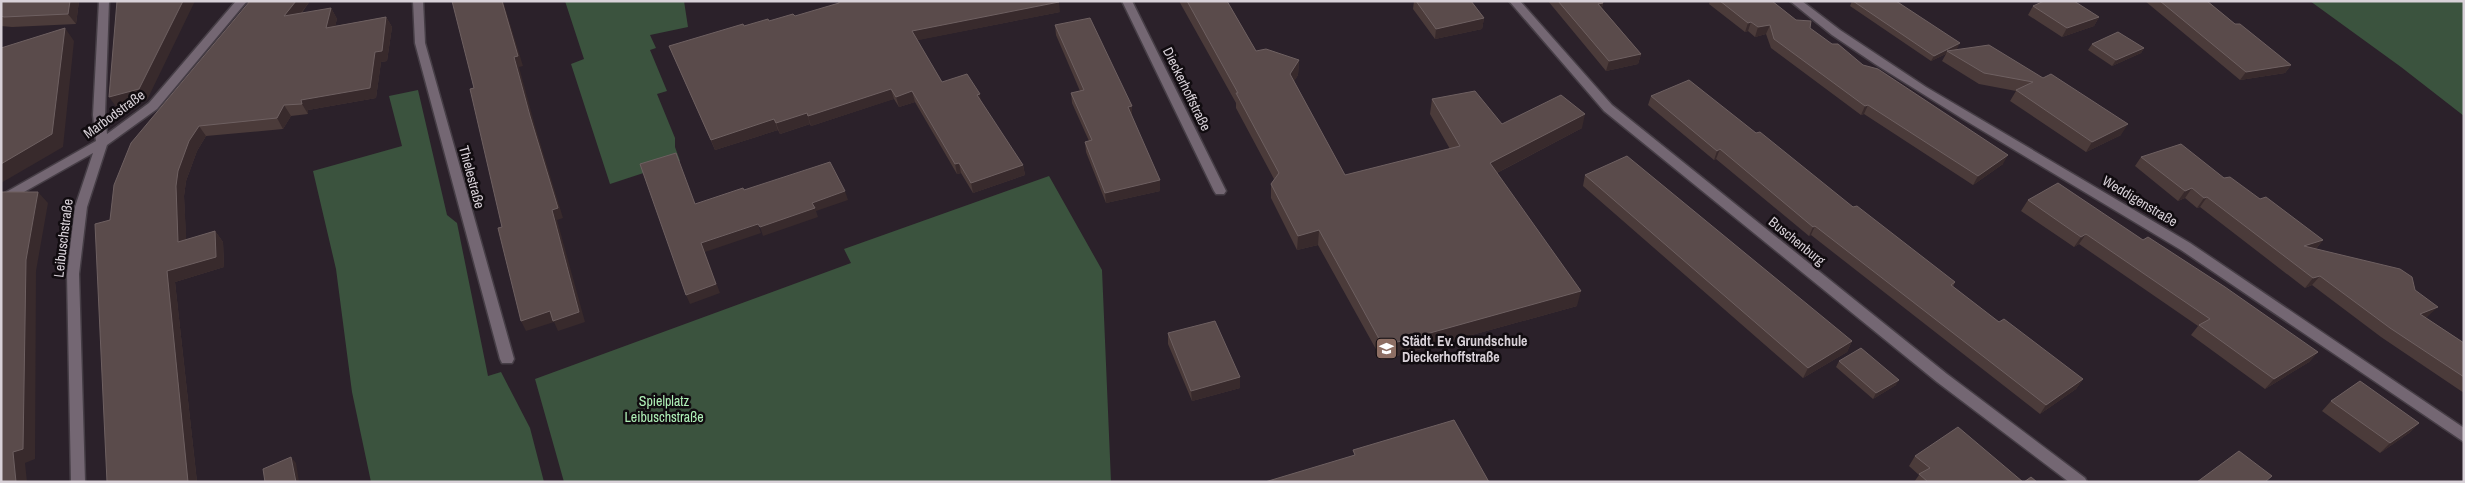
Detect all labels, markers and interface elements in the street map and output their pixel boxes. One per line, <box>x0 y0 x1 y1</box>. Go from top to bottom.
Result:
street label: Dieckerhoffstraße <box>1159 44 1215 134</box>
street label: Marbodstraße <box>80 86 148 142</box>
street label: Thielestraße <box>455 144 489 210</box>
street label: Weddigenstraße <box>2099 171 2181 231</box>
street label: Leibuschstraße <box>49 198 77 278</box>
street label: Buschenburg <box>1765 213 1829 270</box>
place label: Städt. Ev. Grundschule Dieckerhoffstraße <box>1402 332 1527 366</box>
school or university icon: Städt. Ev. Grundschule Dieckerhoffstraße <box>1374 337 1398 361</box>
park label: Spielplatz Leibuschstraße <box>624 392 704 426</box>

